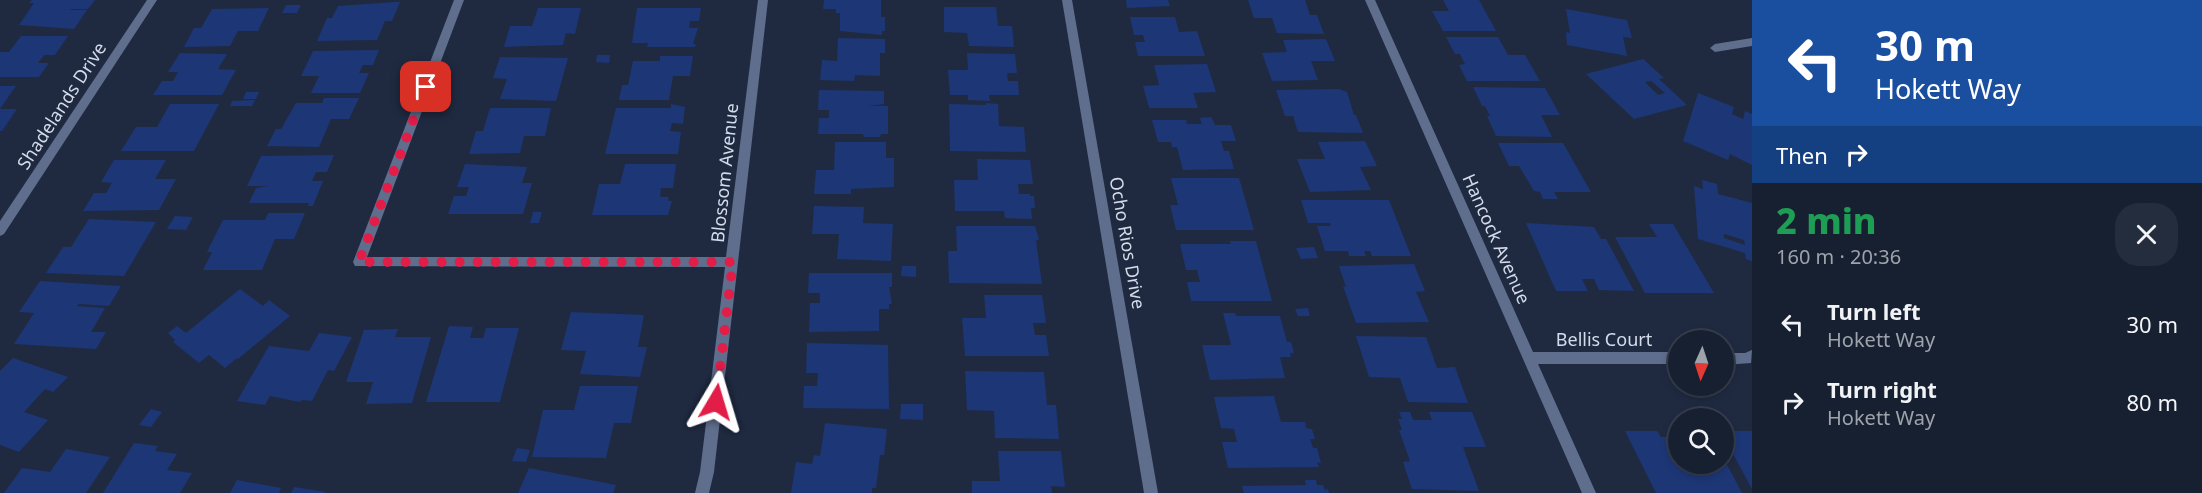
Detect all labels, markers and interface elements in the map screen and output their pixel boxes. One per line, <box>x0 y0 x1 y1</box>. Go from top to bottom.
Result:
text: 30 m <box>1875 16 1975 73</box>
icon: left <box>1776 24 1854 102</box>
street label: Shadelands Drive <box>11 37 111 174</box>
pin <box>400 61 451 112</box>
icon: arrive <box>409 70 442 103</box>
text: Hokett Way <box>1875 70 2021 107</box>
street label: Blossom Avenue <box>705 102 743 244</box>
icon: right <box>1840 138 1873 171</box>
text: Then <box>1776 140 1828 170</box>
street label: Hancock Avenue <box>1457 170 1536 308</box>
street label: Ocho Rios Drive <box>1105 175 1151 311</box>
text: 2 min <box>1776 196 1877 245</box>
button: close <box>2115 203 2178 266</box>
text: 160 m · 20:36 <box>1776 243 1901 270</box>
text: Turn left <box>1827 296 1921 326</box>
icon: left <box>1776 308 1809 341</box>
text: 30 m <box>2127 309 2178 339</box>
text: Hokett Way <box>1827 326 1935 353</box>
street label: Bellis Court <box>1556 327 1653 351</box>
north arrow <box>1668 330 1734 396</box>
map controls <box>1668 330 1734 474</box>
position arrow <box>684 370 748 434</box>
text: Turn right <box>1827 374 1937 404</box>
icon: right <box>1776 386 1809 419</box>
text: 80 m <box>2127 387 2178 417</box>
text: Hokett Way <box>1827 404 1935 431</box>
button: search <box>1668 408 1734 474</box>

